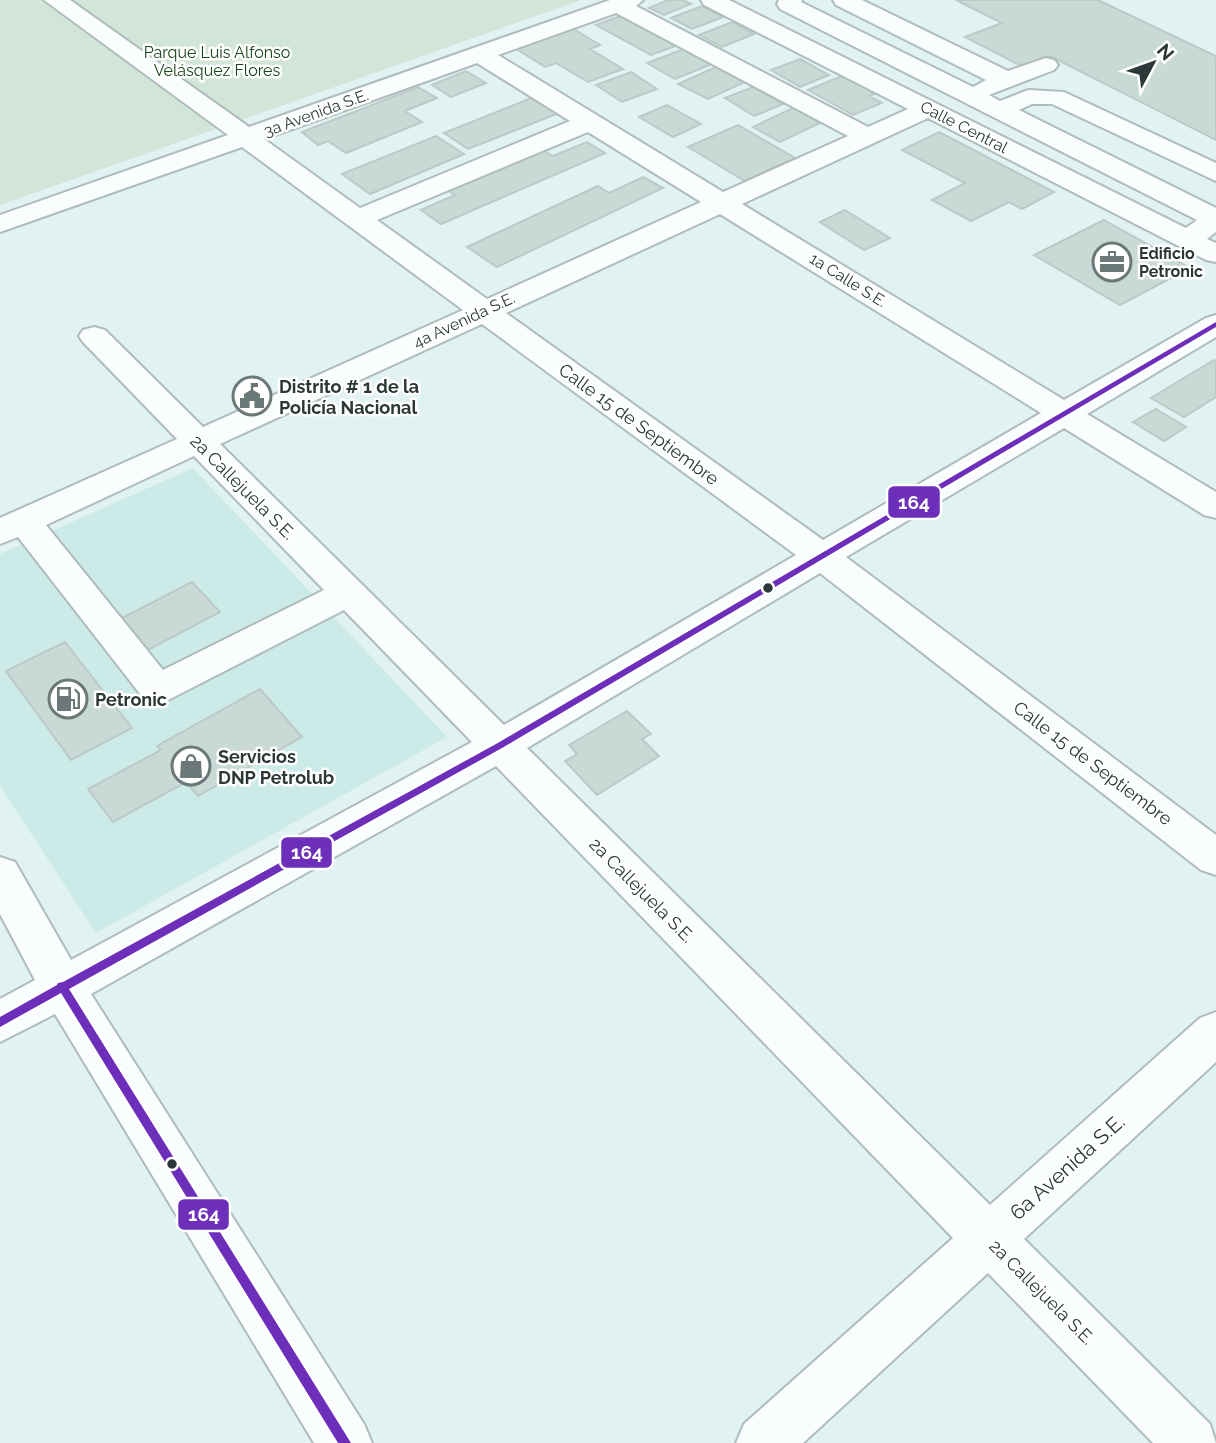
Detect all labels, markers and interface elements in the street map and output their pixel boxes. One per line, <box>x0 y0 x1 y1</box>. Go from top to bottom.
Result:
north arrow <box>1118 28 1188 98</box>
text: N <box>1153 39 1179 65</box>
park label: Parque Luis Alfonso Velásquez Flores <box>144 43 290 80</box>
street label: 3a Avenida S.E. <box>261 85 371 141</box>
street label: Calle Central <box>917 97 1011 157</box>
office icon: Edificio Petronic <box>1091 241 1133 283</box>
place label: Edificio Petronic <box>1139 244 1203 281</box>
street label: 1a Calle S.E. <box>806 249 890 311</box>
street label: 4a Avenida S.E. <box>410 288 518 352</box>
street label: Calle 15 de Septiembre <box>555 359 723 489</box>
public building icon: Distrito # 1 de la Policía Nacional <box>231 375 273 417</box>
place label: Distrito # 1 de la Policía Nacional <box>279 376 419 418</box>
street label: 2a Callejuela S.E. <box>186 430 300 544</box>
line badge: 164 <box>887 485 941 519</box>
text: 164 <box>898 491 930 513</box>
unlabelled marker <box>761 581 775 595</box>
fuel station icon: Petronic <box>47 678 89 720</box>
place label: Petronic <box>95 689 167 710</box>
street label: Calle 15 de Septiembre <box>1010 697 1177 830</box>
shop icon: Servicios DNP Petrolub <box>170 745 212 787</box>
place label: Servicios DNP Petrolub <box>218 746 334 788</box>
street label: 2a Callejuela S.E. <box>585 833 699 947</box>
line badge: 164 <box>280 836 333 869</box>
text: 164 <box>291 841 323 863</box>
street label: 6a Avenida S.E. <box>1005 1109 1129 1225</box>
unlabelled marker <box>165 1157 179 1171</box>
line badge: 164 <box>177 1198 230 1231</box>
text: 164 <box>188 1203 220 1225</box>
street label: 2a Callejuela S.E. <box>985 1235 1099 1349</box>

